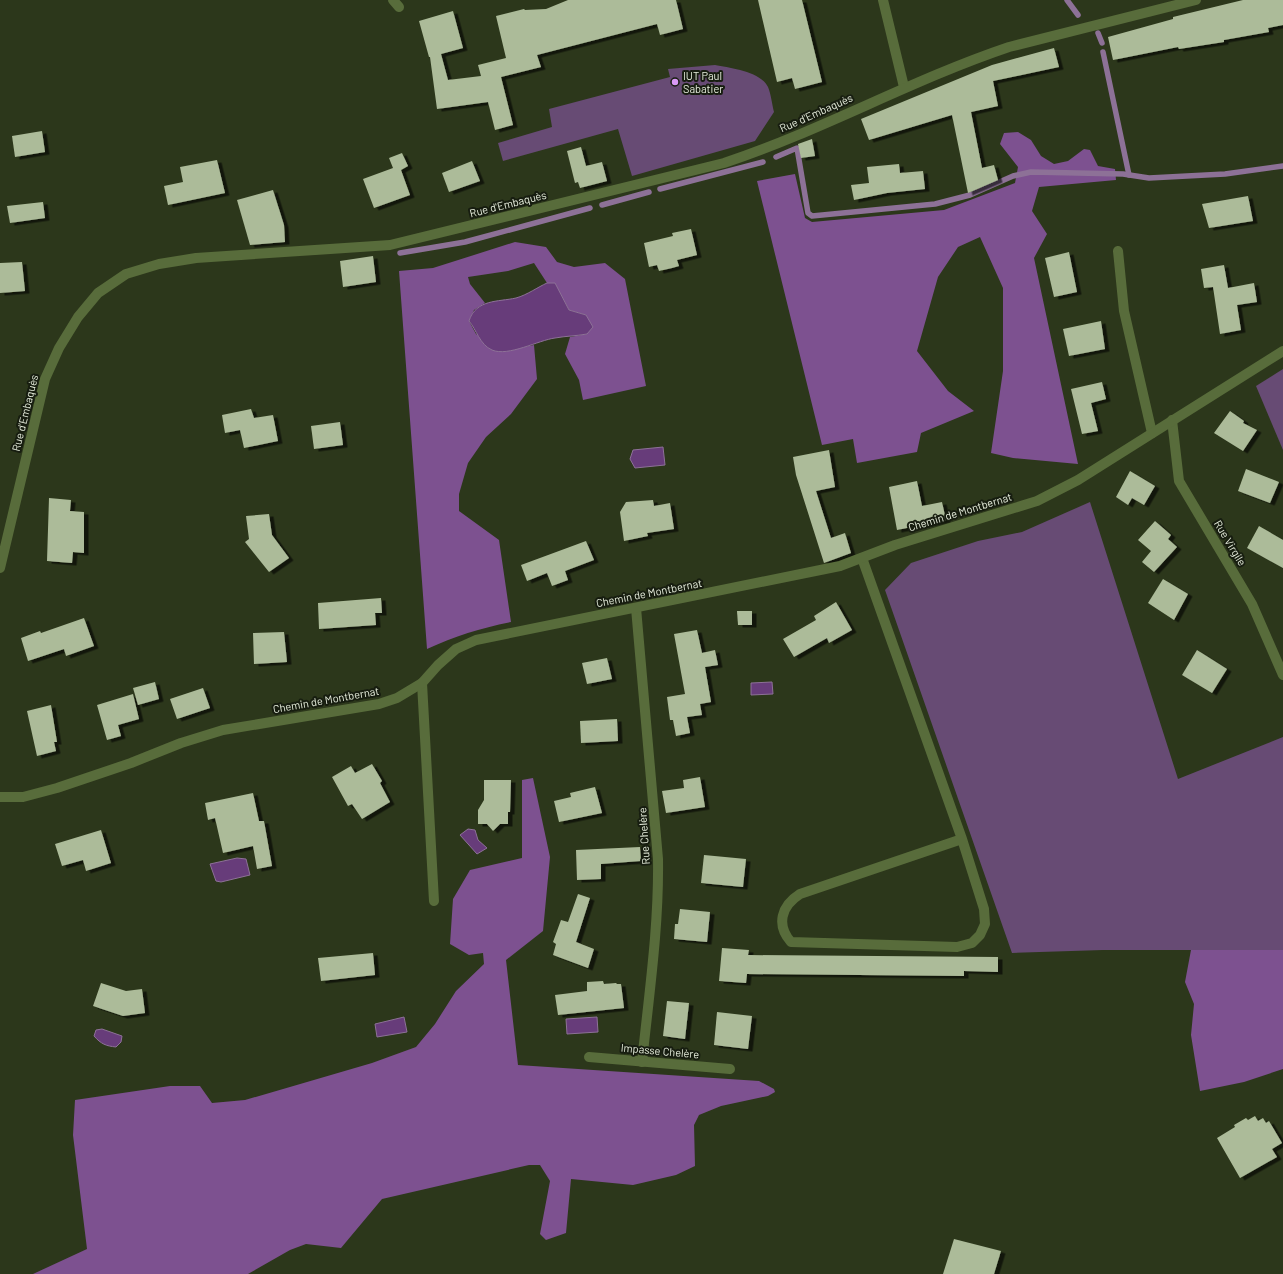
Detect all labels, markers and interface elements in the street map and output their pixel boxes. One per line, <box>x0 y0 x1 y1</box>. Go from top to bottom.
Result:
place label: IUT Paul Sabatier <box>683 69 723 95</box>
marker: IUT Paul Sabatier <box>670 77 680 87</box>
street label: Rue d'Embaquès <box>777 91 854 134</box>
street label: Rue d'Embaquès <box>468 188 548 219</box>
street label: Rue d'Embaquès <box>9 373 40 453</box>
street label: Chemin de Montbernat <box>907 490 1013 533</box>
street label: Rue Virgile <box>1212 518 1249 568</box>
street label: Chemin de Montbernat <box>595 576 703 609</box>
street label: Chemin de Montbernat <box>272 684 380 715</box>
street label: Rue Chelère <box>635 807 652 865</box>
street label: Impasse Chelère <box>620 1041 700 1060</box>

